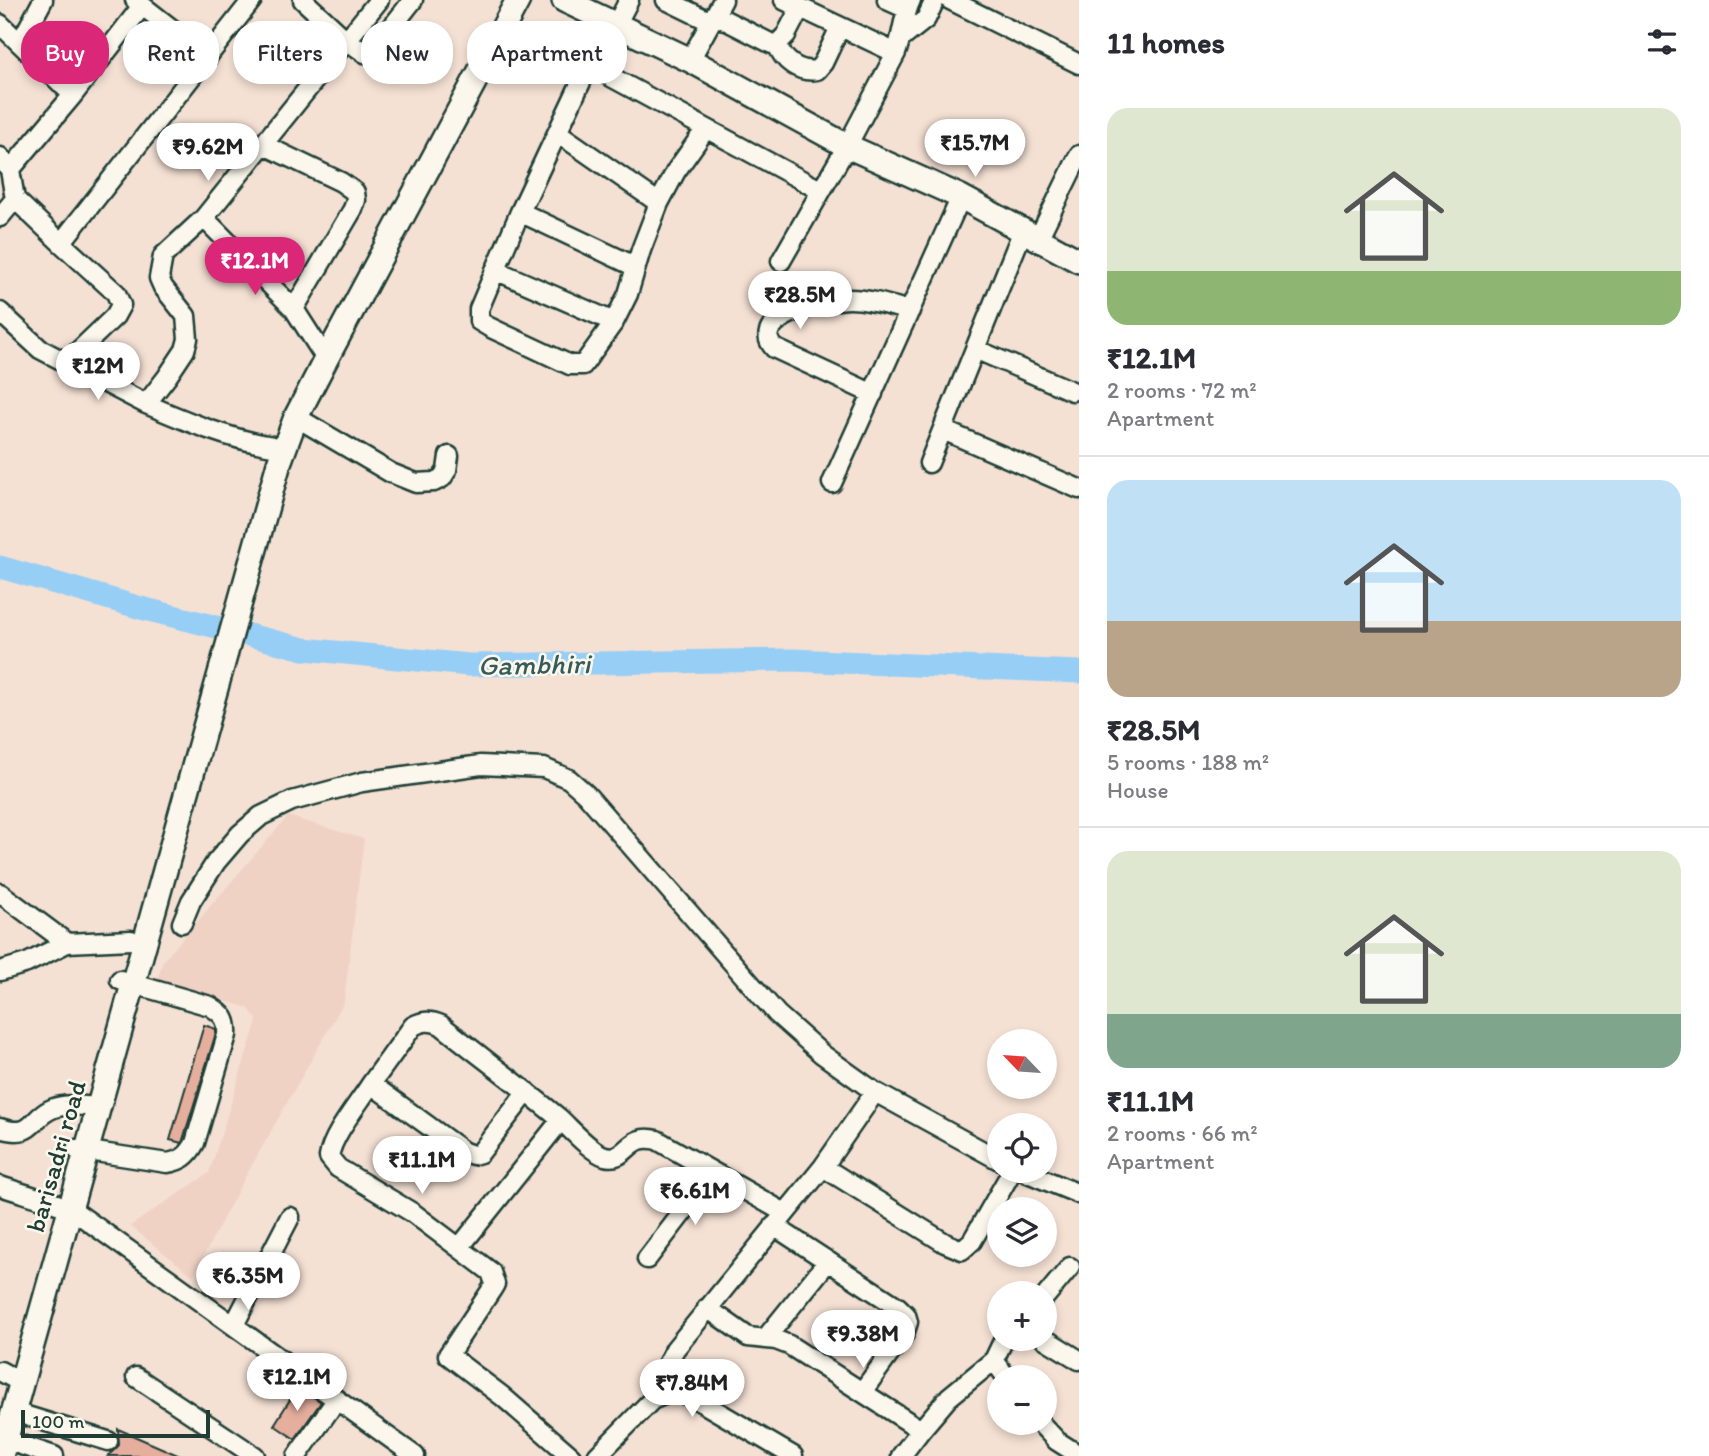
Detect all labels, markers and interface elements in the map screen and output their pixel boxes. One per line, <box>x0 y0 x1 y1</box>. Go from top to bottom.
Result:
chip: Buy <box>21 21 109 84</box>
chip: Rent <box>123 21 219 84</box>
chip: Filters <box>233 21 347 84</box>
chip: New <box>361 21 453 84</box>
chip: Apartment <box>467 21 627 84</box>
icon: filters <box>1643 23 1681 61</box>
text: 11 homes <box>1107 24 1225 61</box>
pin: ₹15.7M <box>918 120 1032 179</box>
pin: ₹9.62M <box>151 124 265 183</box>
text: ₹15.7M <box>940 128 1010 156</box>
text: ₹9.62M <box>172 132 244 160</box>
icon: home <box>1331 153 1457 279</box>
pin: ₹12.1M <box>198 238 312 297</box>
text: ₹12.1M <box>221 246 289 274</box>
pin: ₹28.5M <box>743 272 857 331</box>
text: ₹28.5M <box>764 280 836 308</box>
text: ₹12.1M <box>1107 339 1196 376</box>
pin: ₹12M <box>57 342 139 402</box>
text: ₹12M <box>72 351 124 379</box>
text: 2 rooms · 72 m² <box>1107 376 1257 404</box>
text: Apartment <box>1107 404 1214 432</box>
icon: home <box>1331 525 1457 651</box>
water label: Gambhiri <box>478 646 593 682</box>
text: ₹28.5M <box>1107 711 1201 748</box>
text: 5 rooms · 188 m² <box>1107 748 1269 776</box>
text: House <box>1107 776 1169 804</box>
icon: home <box>1331 896 1457 1022</box>
north arrow <box>987 1029 1057 1099</box>
map controls <box>987 1029 1057 1435</box>
street label: barisadri road <box>19 1076 93 1236</box>
text: ₹11.1M <box>1107 1082 1194 1119</box>
button: locate <box>987 1113 1057 1183</box>
text: 2 rooms · 66 m² <box>1107 1119 1258 1147</box>
pin: ₹11.1M <box>365 1136 479 1196</box>
text: ₹11.1M <box>389 1145 455 1173</box>
text: Apartment <box>1107 1147 1214 1175</box>
pin: ₹6.61M <box>638 1168 752 1227</box>
text: ₹6.61M <box>660 1176 730 1204</box>
button: layers <box>987 1197 1057 1267</box>
pin: ₹6.35M <box>191 1252 305 1312</box>
text: ₹6.35M <box>212 1261 284 1289</box>
button: + <box>987 1281 1057 1351</box>
pin: ₹9.38M <box>806 1310 920 1370</box>
text: ₹9.38M <box>827 1319 899 1347</box>
pin: ₹12.1M <box>240 1354 354 1413</box>
pin: ₹7.84M <box>635 1360 749 1419</box>
text: ₹12.1M <box>263 1362 331 1390</box>
button: − <box>987 1365 1057 1435</box>
text: ₹7.84M <box>656 1368 728 1396</box>
scale bar <box>21 1407 210 1439</box>
text: 100 m <box>32 1410 84 1433</box>

